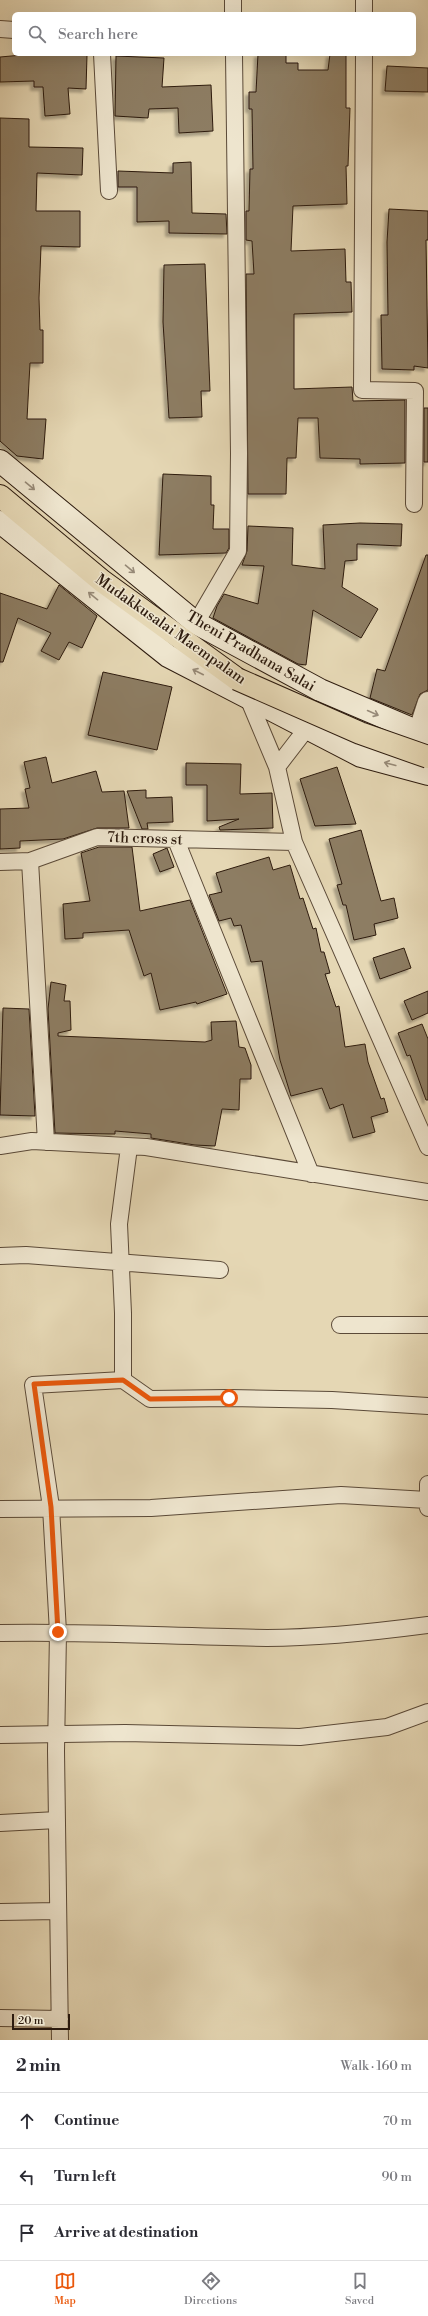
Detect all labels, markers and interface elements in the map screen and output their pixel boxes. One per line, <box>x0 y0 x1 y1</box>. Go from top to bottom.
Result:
search box <box>12 12 416 56</box>
icon: search <box>26 23 48 45</box>
text: Search here <box>58 25 138 44</box>
one-way arrow <box>25 481 35 490</box>
one-way arrow <box>125 564 135 573</box>
street label: Mudakkusalai Maempalam <box>92 570 250 689</box>
one-way arrow <box>87 592 98 600</box>
street label: Theni Pradhana Salai <box>183 607 319 696</box>
one-way arrow <box>192 667 204 675</box>
one-way arrow <box>366 710 378 717</box>
one-way arrow <box>384 760 397 767</box>
street label: 7th cross st <box>107 828 184 849</box>
route start <box>220 1389 238 1407</box>
route end <box>49 1623 67 1641</box>
scale bar <box>12 2012 70 2031</box>
text: 20 m <box>18 2014 43 2028</box>
text: 2 min <box>16 2055 61 2077</box>
text: Walk · 160 m <box>341 2058 412 2074</box>
icon: ahead <box>16 2110 38 2132</box>
text: Continue <box>54 2111 119 2130</box>
text: 70 m <box>383 2113 412 2129</box>
icon: left <box>16 2166 38 2188</box>
text: Turn left <box>54 2167 116 2186</box>
text: 90 m <box>381 2169 412 2185</box>
icon: arrive <box>16 2222 38 2244</box>
text: Arrive at destination <box>54 2223 198 2242</box>
tab: Map <box>54 2270 76 2308</box>
tab: Directions <box>184 2270 237 2308</box>
tab: Saved <box>345 2270 374 2308</box>

